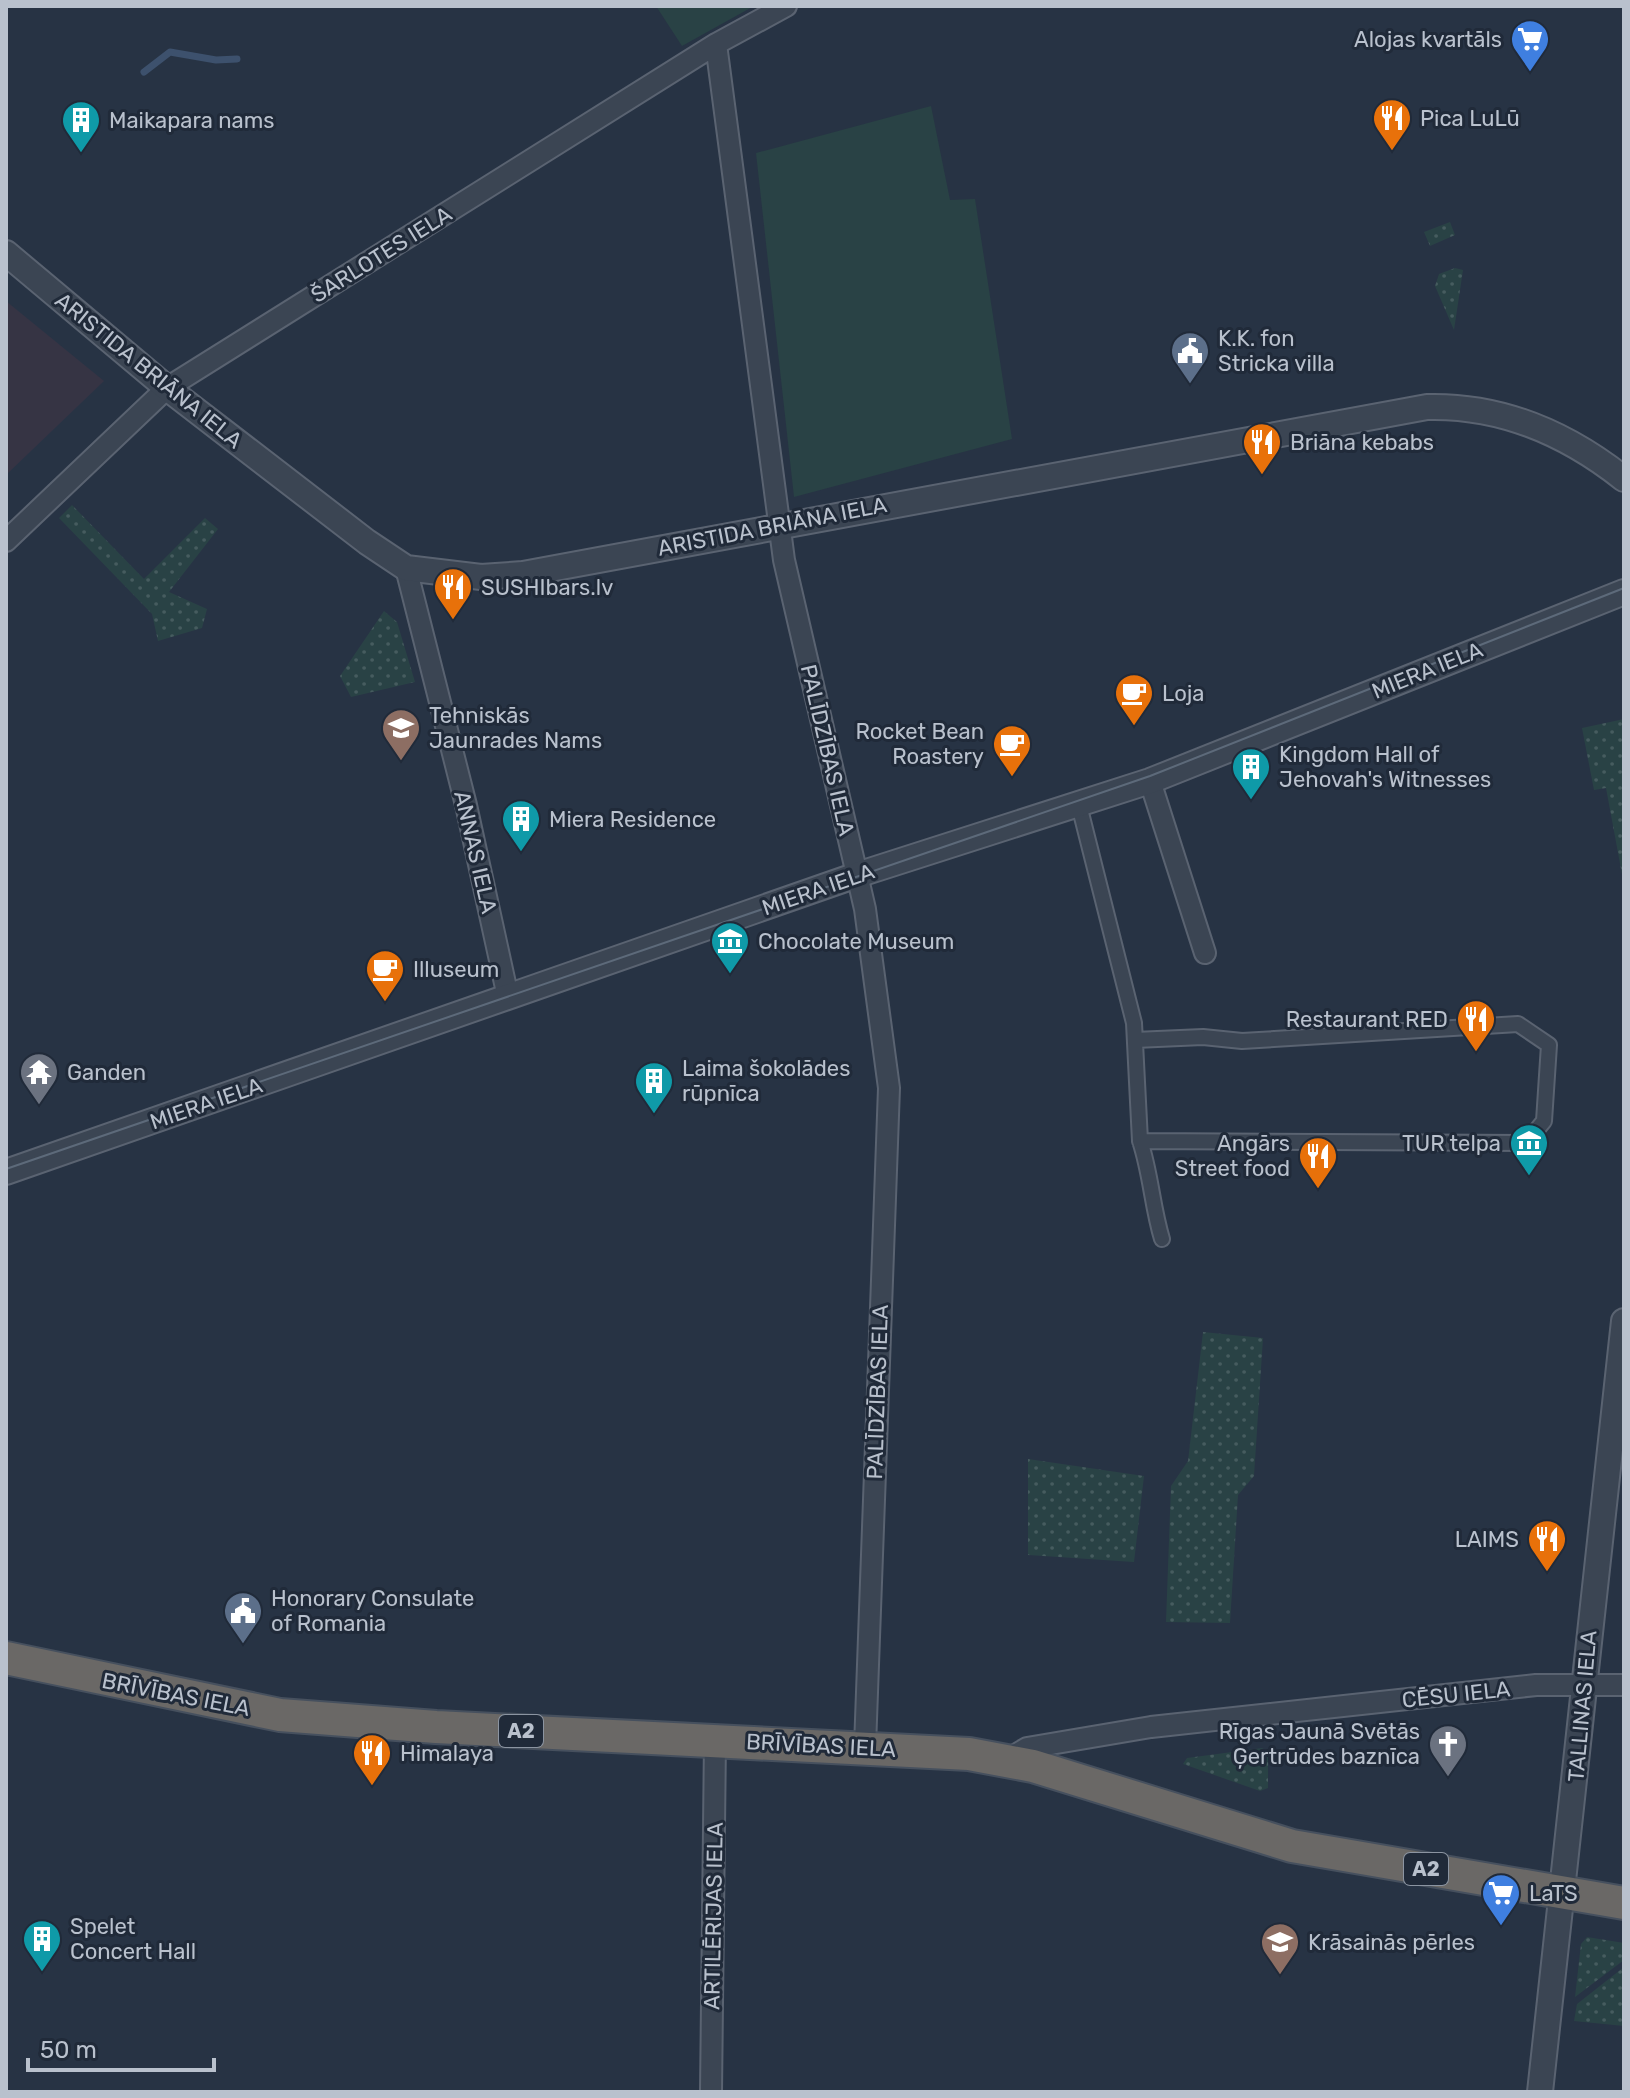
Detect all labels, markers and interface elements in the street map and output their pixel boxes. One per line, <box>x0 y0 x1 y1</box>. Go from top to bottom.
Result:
supermarket icon: Alojas kvartāls <box>1509 18 1551 73</box>
place label: Alojas kvartāls <box>1354 26 1502 53</box>
restaurant icon: Pica LuLū <box>1371 97 1413 152</box>
building icon: Maikapara nams <box>60 99 102 154</box>
place label: Pica LuLū <box>1420 105 1520 132</box>
place label: Maikapara nams <box>109 107 274 134</box>
street label: ŠARLOTES IELA <box>306 200 457 309</box>
street label: ARISTIDA BRIĀNA IELA <box>50 287 248 454</box>
place label: K.K. fon Stricka villa <box>1218 325 1335 377</box>
public building icon: K.K. fon Stricka villa <box>1169 330 1211 385</box>
restaurant icon: Briāna kebabs <box>1241 421 1283 476</box>
place label: Briāna kebabs <box>1290 429 1434 456</box>
street label: ARISTIDA BRIĀNA IELA <box>655 491 889 562</box>
restaurant icon: SUSHIbars.lv <box>432 566 474 621</box>
place label: SUSHIbars.lv <box>481 574 613 601</box>
street label: MIERA IELA <box>1368 636 1487 705</box>
street label: PALĪDZĪBAS IELA <box>795 662 860 839</box>
cafe icon: Loja <box>1113 672 1155 727</box>
place label: Loja <box>1162 680 1205 707</box>
place label: Tehniskās Jaunrades Nams <box>429 702 602 754</box>
school or university icon: Tehniskās Jaunrades Nams <box>380 707 422 762</box>
place label: Rocket Bean Roastery <box>855 718 984 770</box>
cafe icon: Rocket Bean Roastery <box>991 723 1033 778</box>
place label: Kingdom Hall of Jehovah's Witnesses <box>1279 741 1491 793</box>
building icon: Kingdom Hall of Jehovah's Witnesses <box>1230 746 1272 801</box>
street label: ANNAS IELA <box>448 788 503 916</box>
building icon: Miera Residence <box>500 798 542 853</box>
place label: Miera Residence <box>549 806 716 833</box>
street label: MIERA IELA <box>758 858 878 921</box>
museum icon: Chocolate Museum <box>709 920 751 975</box>
place label: Chocolate Museum <box>758 928 954 955</box>
cafe icon: Illuseum <box>364 948 406 1003</box>
place label: Illuseum <box>413 956 499 983</box>
restaurant icon: Restaurant RED <box>1455 998 1497 1053</box>
place label: Restaurant RED <box>1286 1006 1448 1033</box>
temple icon: Ganden <box>18 1051 60 1106</box>
place label: Laima šokolādes rūpnīca <box>682 1055 850 1107</box>
place label: Ganden <box>67 1059 146 1086</box>
building icon: Laima šokolādes rūpnīca <box>633 1060 675 1115</box>
street label: MIERA IELA <box>146 1072 266 1135</box>
museum icon: TUR telpa <box>1508 1122 1550 1177</box>
place label: Angārs Street food <box>1175 1130 1290 1182</box>
place label: TUR telpa <box>1402 1130 1501 1157</box>
restaurant icon: Angārs Street food <box>1297 1135 1339 1190</box>
street label: PALĪDZĪBAS IELA <box>861 1304 894 1480</box>
restaurant icon: LAIMS <box>1526 1518 1568 1573</box>
place label: LAIMS <box>1455 1526 1519 1553</box>
place label: Honorary Consulate of Romania <box>271 1585 474 1637</box>
public building icon: Honorary Consulate of Romania <box>222 1590 264 1645</box>
street label: TALLINAS IELA <box>1562 1629 1603 1783</box>
street label: BRĪVĪBAS IELA <box>100 1667 252 1722</box>
street label: CĒSU IELA <box>1400 1675 1512 1714</box>
road number: A2 <box>499 1715 543 1747</box>
place label: Rīgas Jaunā Svētās Ģertrūdes baznīca <box>1219 1718 1420 1770</box>
church icon: Rīgas Jaunā Svētās Ģertrūdes baznīca <box>1427 1723 1469 1778</box>
street label: BRĪVĪBAS IELA <box>745 1728 897 1763</box>
restaurant icon: Himalaya <box>351 1732 393 1787</box>
place label: Himalaya <box>400 1740 494 1767</box>
street label: ARTILĒRIJAS IELA <box>698 1822 729 2010</box>
road number: A2 <box>1404 1853 1448 1885</box>
supermarket icon: LaTS <box>1480 1872 1522 1927</box>
place label: LaTS <box>1529 1880 1578 1907</box>
place label: Spelet Concert Hall <box>70 1913 196 1965</box>
building icon: Spelet Concert Hall <box>21 1918 63 1973</box>
school or university icon: Krāsainās pērles <box>1259 1921 1301 1976</box>
place label: Krāsainās pērles <box>1308 1929 1475 1956</box>
scale bar <box>28 2022 214 2072</box>
text: 50 m <box>40 2036 97 2064</box>

